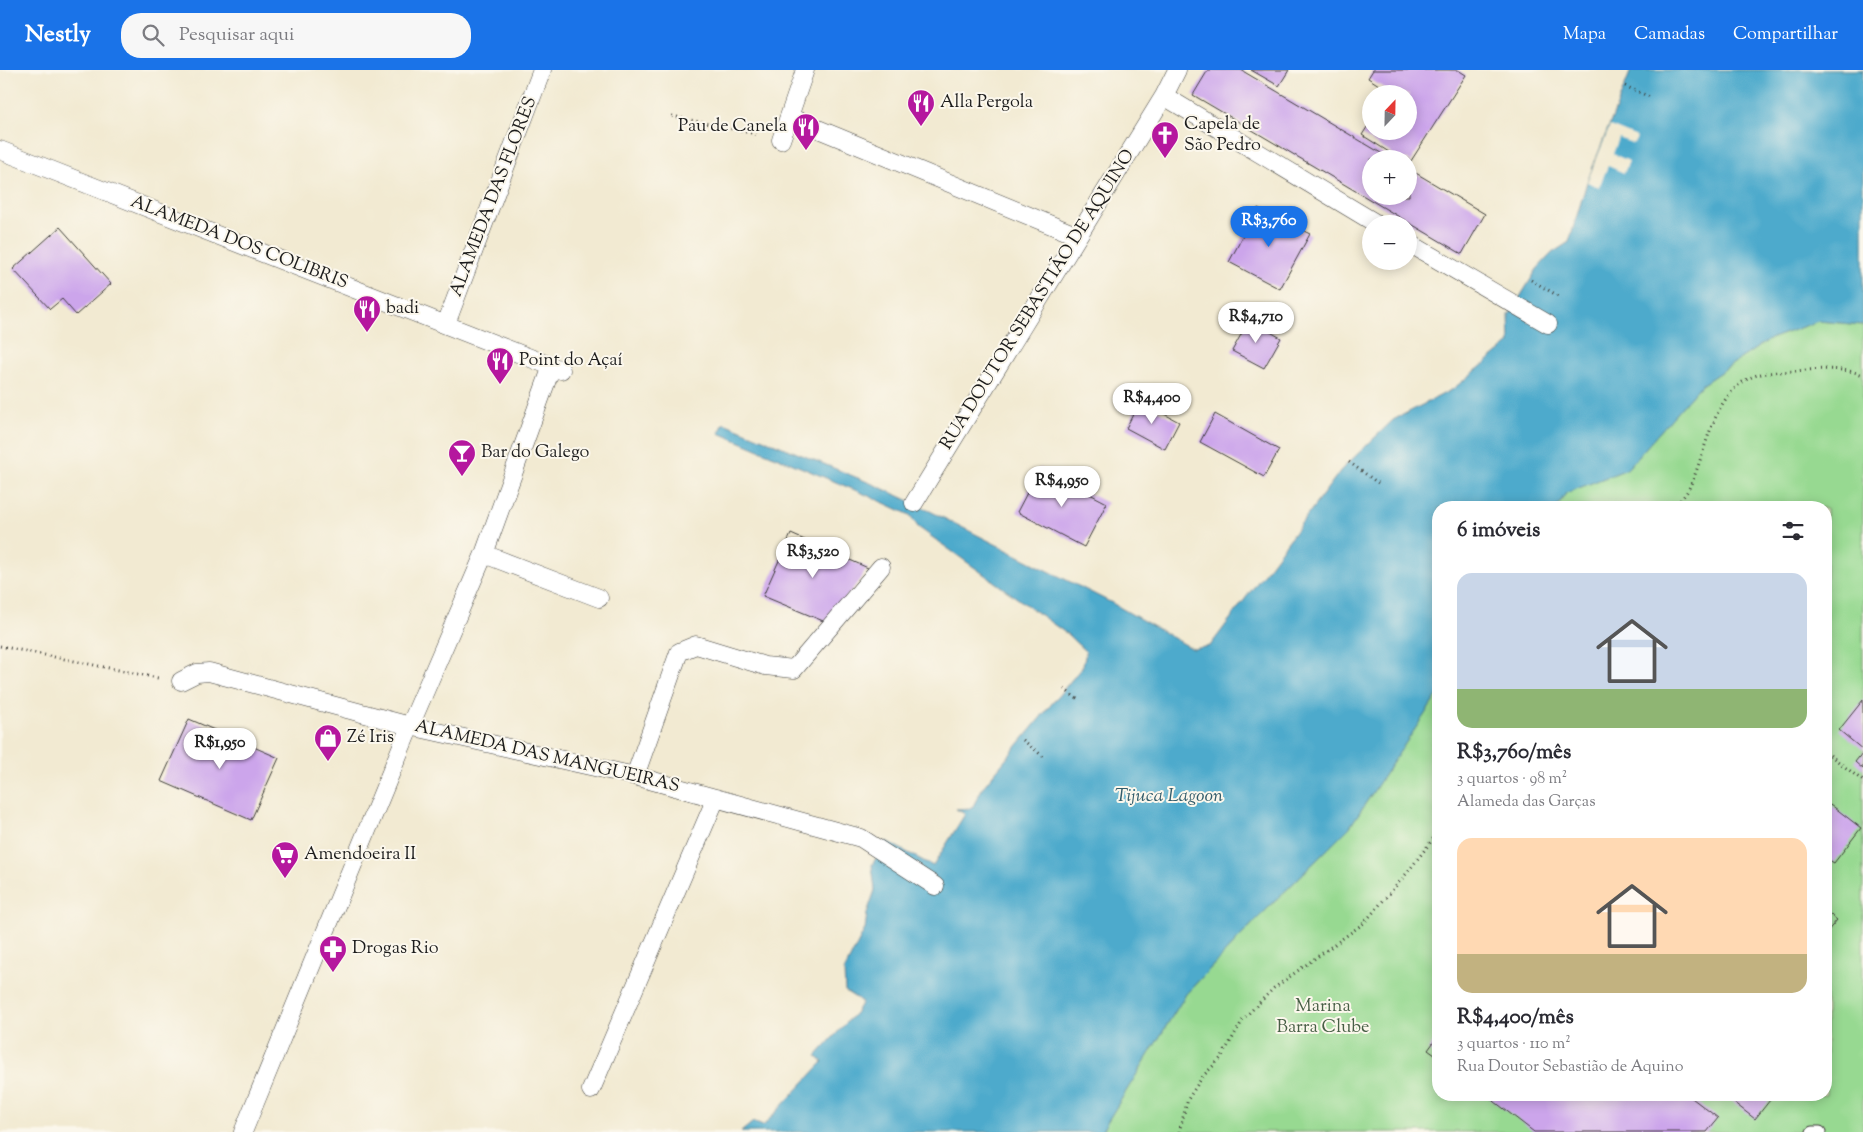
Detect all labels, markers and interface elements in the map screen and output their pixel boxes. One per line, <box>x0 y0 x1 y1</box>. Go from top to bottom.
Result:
search box <box>121 13 471 58</box>
text: Nestly <box>25 18 91 52</box>
icon: search <box>139 21 167 49</box>
text: Pesquisar aqui <box>179 22 294 49</box>
text: Mapa <box>1563 22 1606 48</box>
text: Camadas <box>1634 22 1705 48</box>
text: Compartilhar <box>1733 22 1838 48</box>
north arrow <box>1362 85 1418 140</box>
map controls <box>1362 85 1417 270</box>
restaurant icon: Alla Pergola <box>906 88 936 127</box>
place label: Alla Pergola <box>940 90 1033 116</box>
street label: ALAMEDA DAS FLORES <box>444 93 544 301</box>
restaurant icon: Pau de Canela <box>791 112 821 151</box>
place label: Capela de São Pedro <box>1184 112 1261 159</box>
place label: Pau de Canela <box>678 114 787 140</box>
church icon: Capela de São Pedro <box>1150 120 1180 159</box>
street label: RUA DOUTOR SEBASTIÃO DE AQUINO <box>934 145 1142 455</box>
button: + <box>1362 150 1417 205</box>
street label: ALAMEDA DOS COLIBRIS <box>126 189 352 297</box>
pin: R$3,760 <box>1223 206 1315 248</box>
text: R$3,760 <box>1242 210 1296 233</box>
button: − <box>1362 215 1417 270</box>
restaurant icon: badi <box>352 294 382 333</box>
place label: badi <box>386 296 419 322</box>
pin: R$4,710 <box>1210 302 1302 344</box>
text: R$4,710 <box>1229 306 1283 329</box>
restaurant icon: Point do Açaí <box>485 346 515 385</box>
place label: Point do Açaí <box>519 348 623 374</box>
pin: R$4,400 <box>1106 382 1198 425</box>
text: R$4,400 <box>1124 387 1180 410</box>
bar icon: Bar do Galego <box>447 438 477 477</box>
place label: Bar do Galego <box>481 440 590 466</box>
pin: R$4,950 <box>1016 466 1108 508</box>
text: R$4,950 <box>1035 470 1089 493</box>
text: 6 imóveis <box>1457 516 1540 546</box>
icon: filters <box>1779 517 1807 545</box>
pin: R$3,520 <box>767 536 859 579</box>
text: R$3,520 <box>787 541 839 564</box>
icon: home <box>1587 606 1677 696</box>
street label: ALAMEDA DAS MANGUEIRAS <box>412 714 682 800</box>
shop icon: Zé Iris <box>313 723 343 762</box>
place label: Zé Iris <box>347 725 394 751</box>
pin: R$1,950 <box>174 728 266 770</box>
text: R$1,950 <box>194 732 246 755</box>
text: R$3,760/mês <box>1457 738 1571 768</box>
text: 3 quartos · 98 m² <box>1457 768 1567 791</box>
water label: Tijuca Lagoon <box>1115 783 1223 810</box>
text: Alameda das Garças <box>1457 791 1595 814</box>
supermarket icon: Amendoeira II <box>270 840 300 879</box>
place label: Amendoeira II <box>304 842 416 868</box>
icon: home <box>1587 871 1677 961</box>
pharmacy icon: Drogas Rio <box>318 934 348 973</box>
place label: Drogas Rio <box>352 936 439 962</box>
park label: Marina Barra Clube <box>1277 994 1369 1041</box>
text: R$4,400/mês <box>1457 1003 1574 1033</box>
text: 3 quartos · 110 m² <box>1457 1033 1571 1056</box>
text: Rua Doutor Sebastião de Aquino <box>1457 1056 1683 1079</box>

